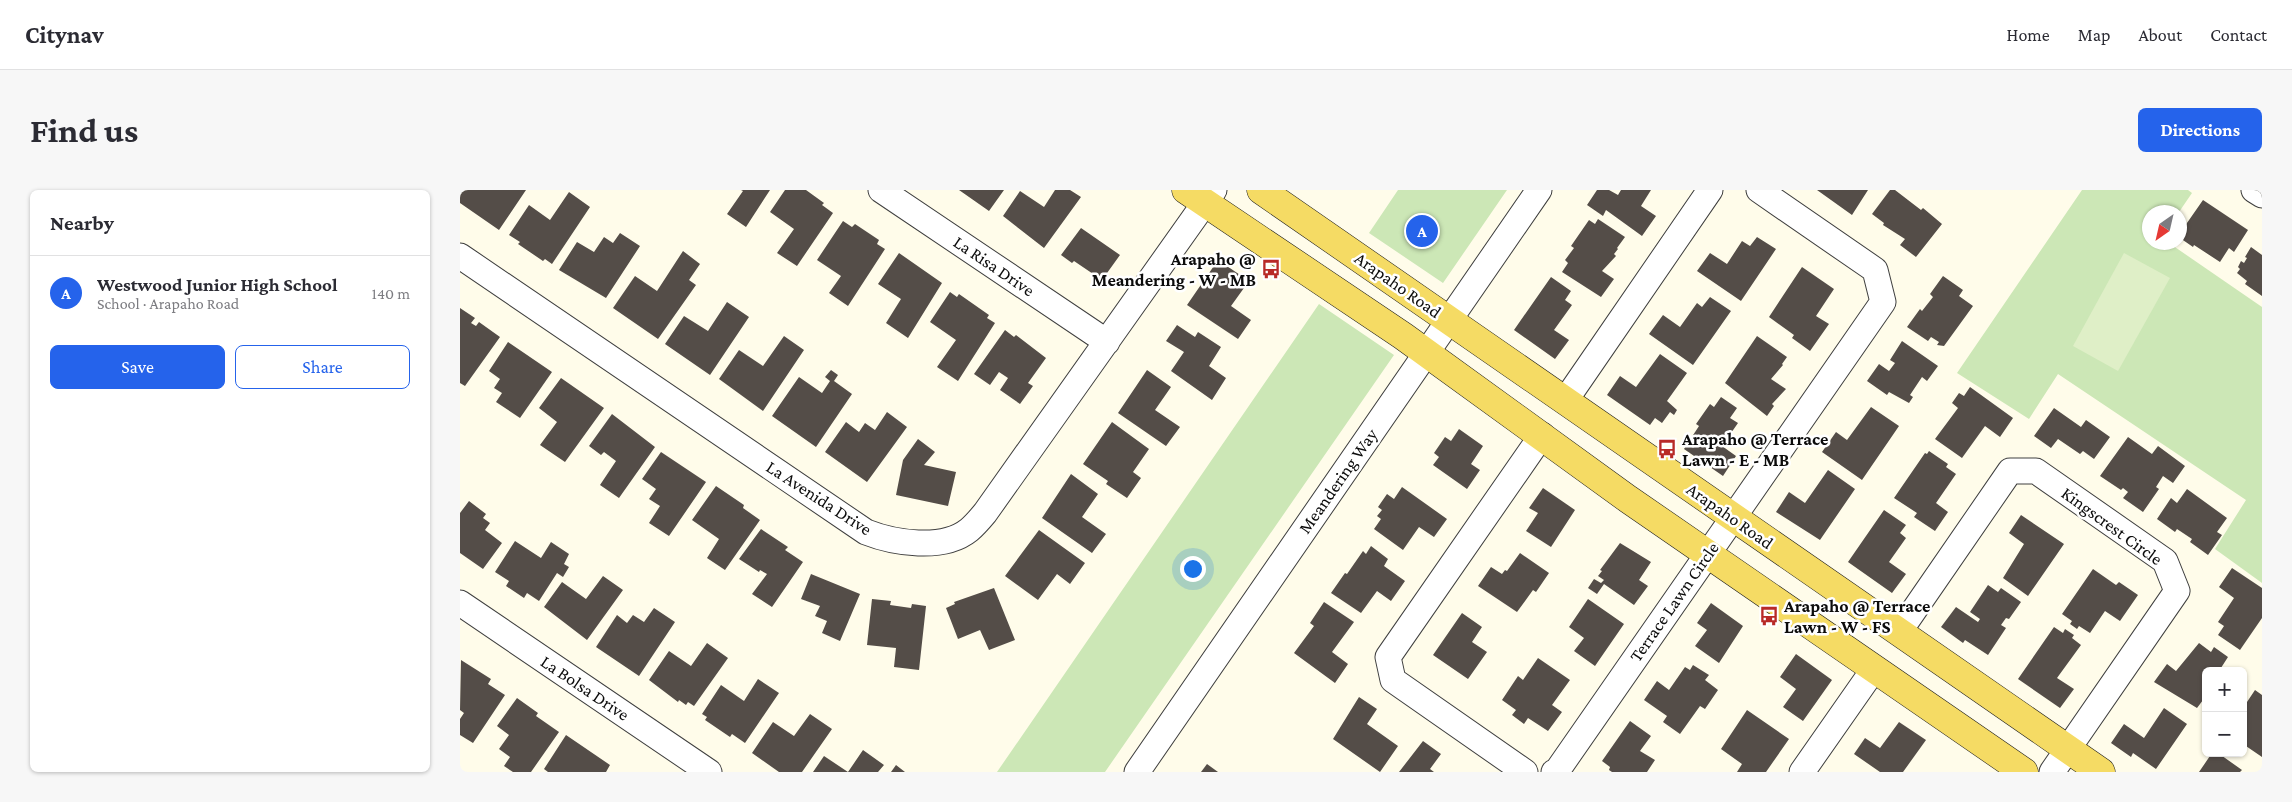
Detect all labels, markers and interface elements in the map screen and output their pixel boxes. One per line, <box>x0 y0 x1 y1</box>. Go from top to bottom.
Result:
text: Citynav <box>25 21 104 48</box>
text: Home <box>2007 25 2050 45</box>
text: Map <box>2078 25 2110 45</box>
text: About <box>2138 25 2182 45</box>
text: Contact <box>2210 25 2267 45</box>
button: Directions <box>2138 108 2262 152</box>
text: Find us <box>30 111 138 150</box>
north arrow <box>2142 205 2187 250</box>
text: Nearby <box>50 211 114 235</box>
pin: A <box>1406 212 1438 250</box>
street label: La Risa Drive <box>950 232 1038 300</box>
street label: Arapaho Road <box>1351 248 1445 322</box>
place label: Arapaho @ Meandering - W - MB <box>1092 249 1256 290</box>
bus stop icon: Arapaho @ Meandering - W - MB <box>1260 258 1282 280</box>
text: Westwood Junior High School <box>97 274 337 295</box>
text: A <box>61 285 71 302</box>
text: 140 m <box>372 285 410 302</box>
text: School · Arapaho Road <box>97 295 239 312</box>
button: Save <box>50 345 225 389</box>
button: Share <box>235 345 410 389</box>
street label: Meandering Way <box>1294 424 1382 537</box>
place label: Arapaho @ Terrace Lawn - E - MB <box>1681 429 1828 470</box>
bus stop icon: Arapaho @ Terrace Lawn - E - MB <box>1656 438 1678 460</box>
street label: La Avenida Drive <box>763 457 875 539</box>
street label: Arapaho Road <box>1683 479 1777 553</box>
street label: Kingscrest Circle <box>2058 483 2166 569</box>
street label: Terrace Lawn Circle <box>1625 538 1723 666</box>
your location <box>1180 556 1206 582</box>
place label: Arapaho @ Terrace Lawn - W - FS <box>1783 596 1930 637</box>
bus stop icon: Arapaho @ Terrace Lawn - W - FS <box>1758 605 1780 627</box>
street label: La Bolsa Drive <box>537 651 633 725</box>
map controls <box>2202 667 2247 757</box>
button: + <box>2202 667 2247 712</box>
button: − <box>2202 712 2247 757</box>

